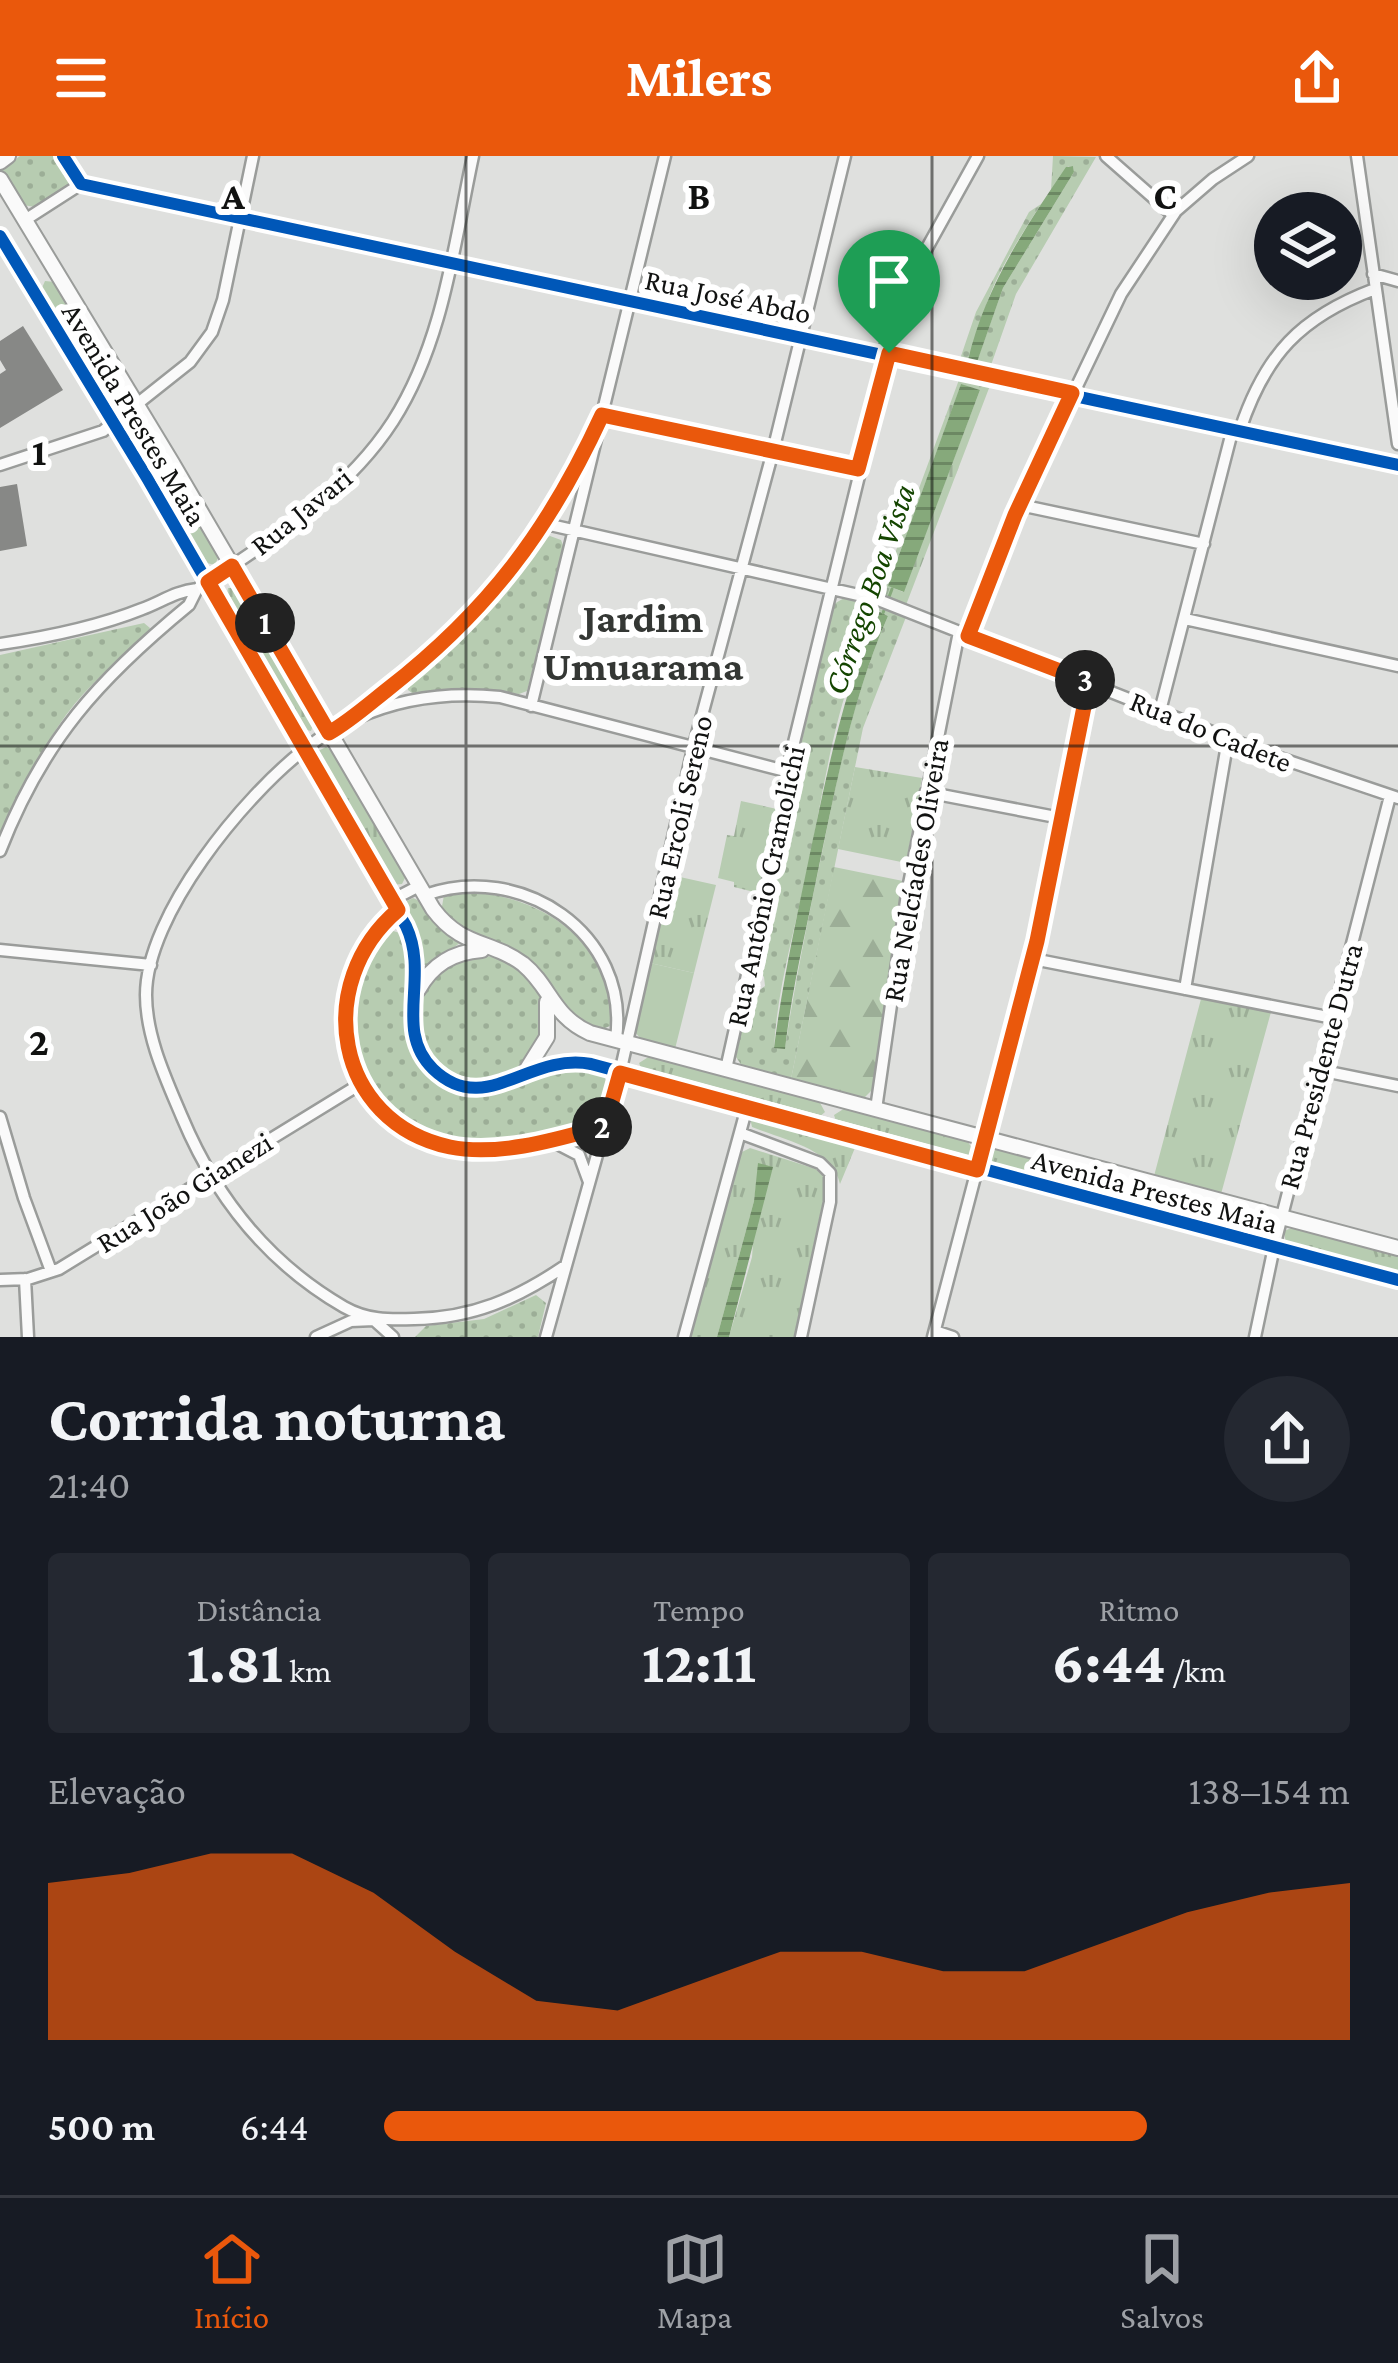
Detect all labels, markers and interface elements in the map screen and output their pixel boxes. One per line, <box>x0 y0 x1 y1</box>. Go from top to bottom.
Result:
icon: menu <box>48 45 114 111</box>
icon: share <box>1284 45 1350 111</box>
text: Milers <box>626 48 772 108</box>
text: A <box>220 174 245 217</box>
text: B <box>688 174 710 217</box>
text: C <box>1153 174 1177 217</box>
map controls <box>1254 192 1362 300</box>
button: layers <box>1254 192 1362 300</box>
pin <box>838 230 940 353</box>
icon: arrive <box>856 248 922 314</box>
street label: Rua José Abdo <box>642 262 814 330</box>
street label: Avenida Prestes Maia <box>56 297 214 531</box>
text: 1 <box>32 430 46 473</box>
street label: Rua Javari <box>244 460 358 562</box>
water label: Córrego Boa Vista <box>816 479 922 699</box>
pin: 1 <box>235 593 295 653</box>
district label: Jardim Umuarama <box>542 594 744 689</box>
text: 1 <box>259 604 271 641</box>
pin: 3 <box>1055 650 1115 710</box>
text: 3 <box>1077 661 1093 698</box>
street label: Rua do Cadete <box>1125 684 1297 778</box>
street label: Rua Ercoli Sereno <box>640 712 718 922</box>
street label: Rua Nelcíades Oliveira <box>876 735 954 1004</box>
street label: Rua Antônio Cramolichi <box>719 742 811 1030</box>
street label: Rua Presidente Dutra <box>1271 939 1369 1192</box>
text: 2 <box>29 1020 49 1063</box>
pin: 2 <box>572 1097 632 1157</box>
text: 2 <box>594 1108 610 1145</box>
street label: Rua João Gianezi <box>90 1125 278 1259</box>
street label: Avenida Prestes Maia <box>1028 1142 1282 1240</box>
button: share <box>1224 1376 1350 1502</box>
text: Corrida noturna <box>48 1381 505 1454</box>
text: 21:40 <box>48 1463 130 1506</box>
text: Distância <box>197 1591 321 1628</box>
text: Tempo <box>653 1591 745 1628</box>
text: Ritmo <box>1099 1591 1179 1628</box>
text: 1.81 <box>187 1628 283 1695</box>
text: 12:11 <box>642 1628 756 1695</box>
text: 6:44 <box>1052 1628 1166 1695</box>
text: km <box>283 1652 331 1689</box>
text: /km <box>1166 1652 1226 1689</box>
text: Elevação <box>48 1769 186 1812</box>
text: 138–154 m <box>1189 1769 1350 1812</box>
text: 500 m <box>48 2105 155 2148</box>
text: 6:44 <box>240 2105 309 2148</box>
tab: Início <box>194 2226 269 2335</box>
tab: Mapa <box>657 2226 732 2335</box>
tab: Salvos <box>1120 2226 1204 2335</box>

